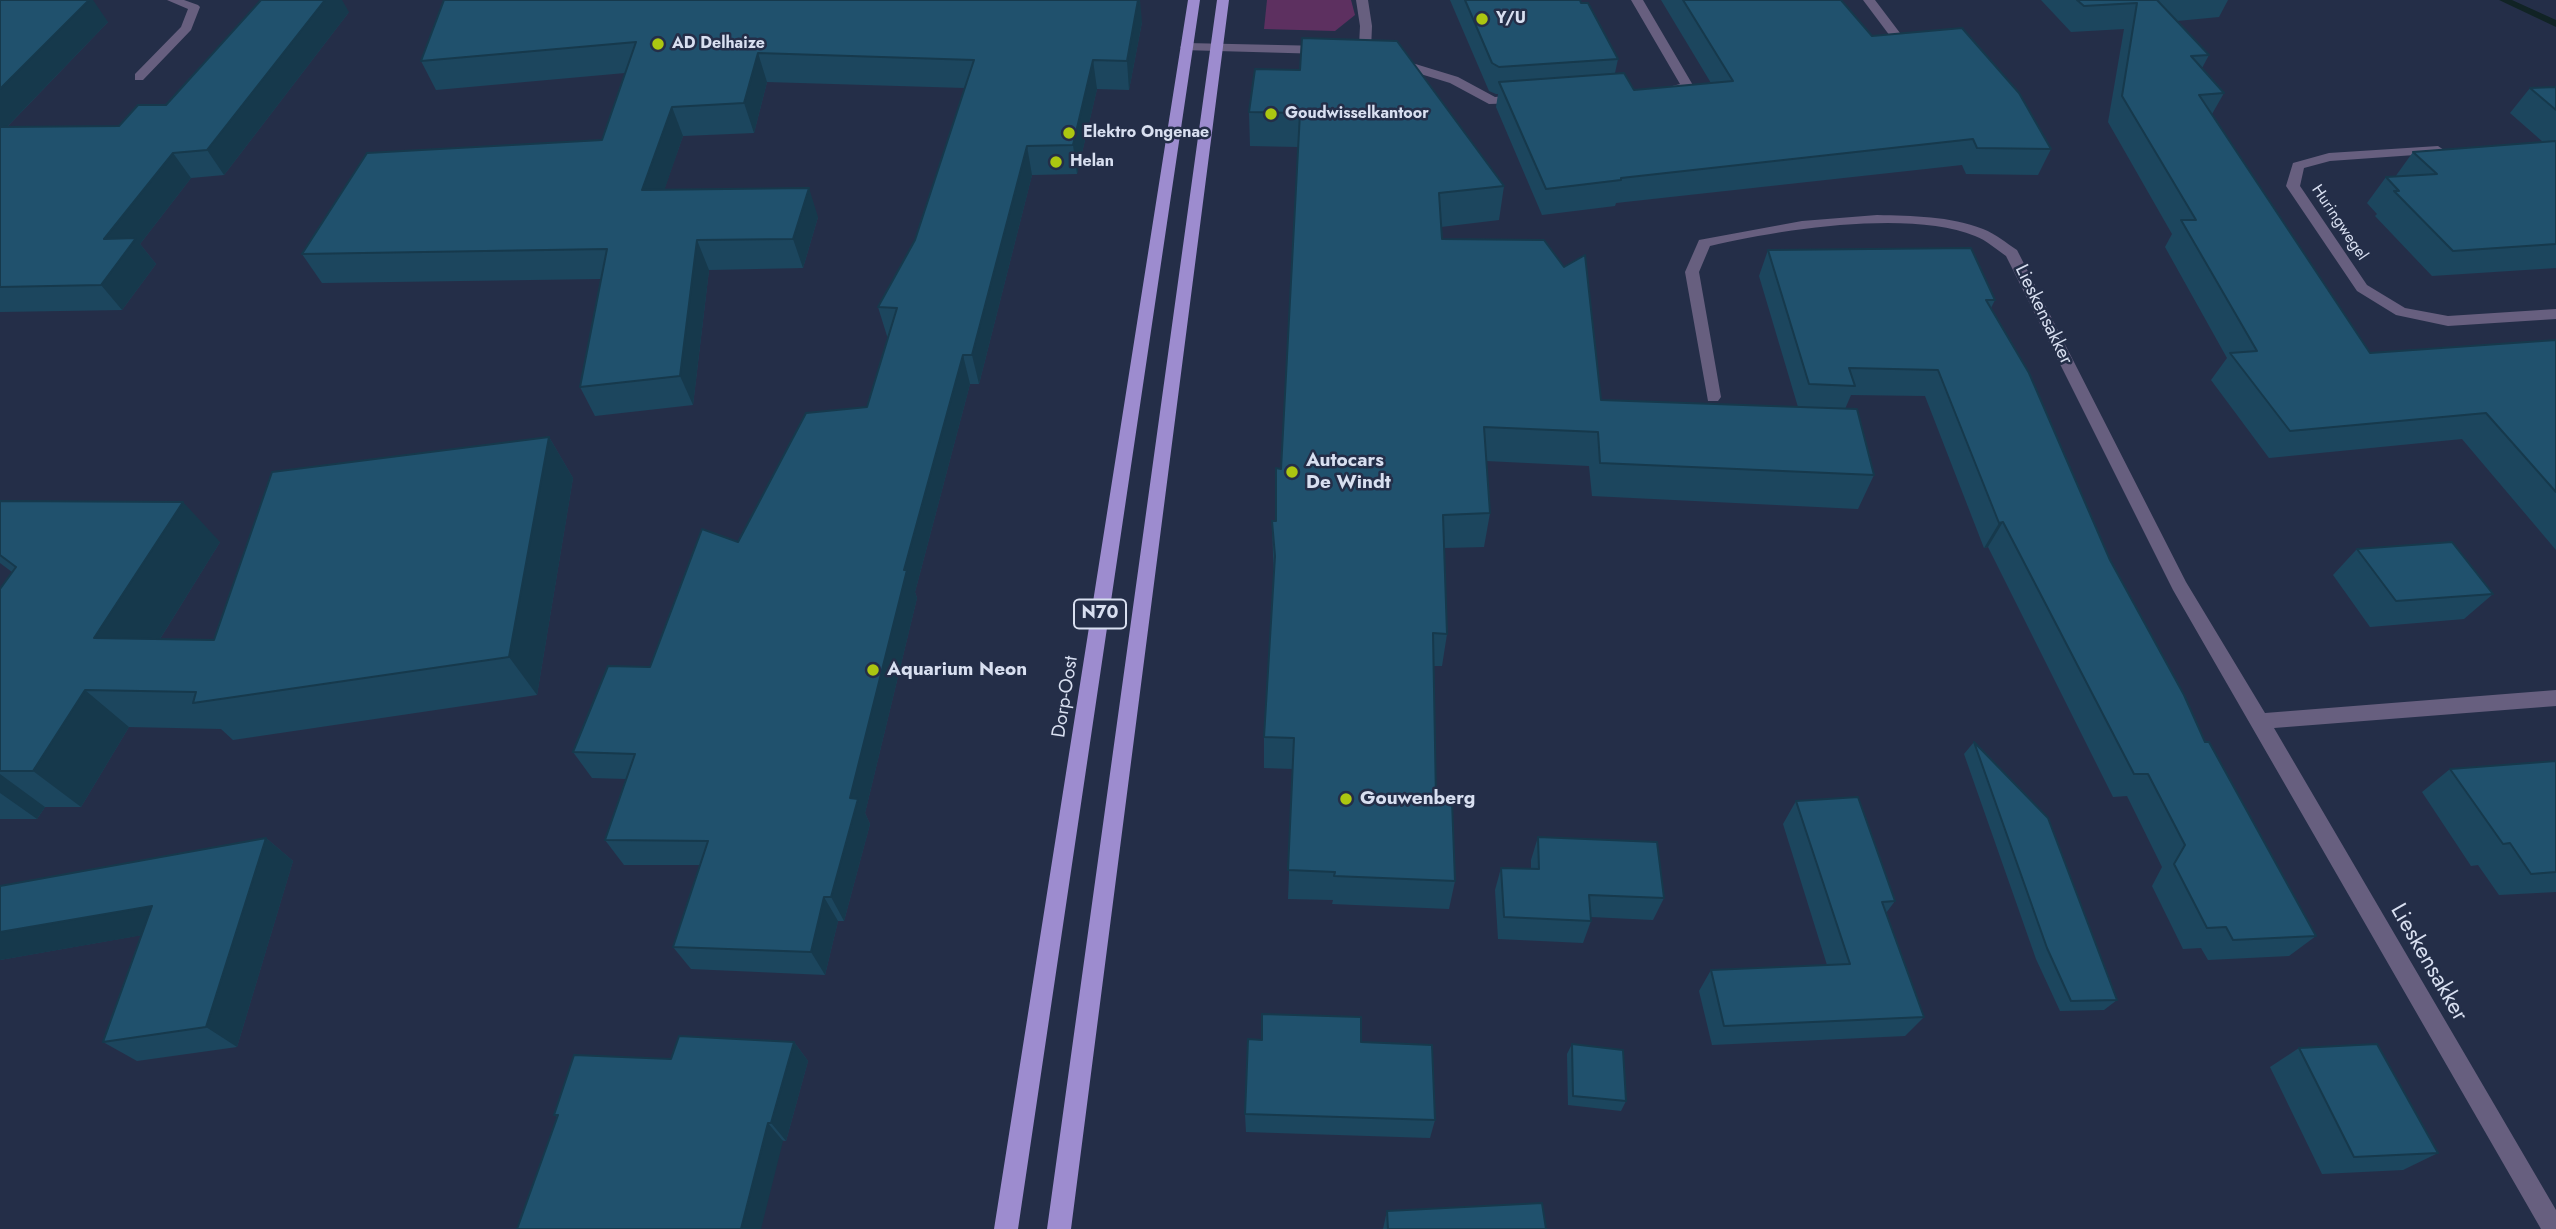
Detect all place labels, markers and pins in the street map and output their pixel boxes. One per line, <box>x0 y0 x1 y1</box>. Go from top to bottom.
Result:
place label: Y/U <box>1496 9 1526 29</box>
marker: Y/U <box>1474 11 1490 27</box>
place label: AD Delhaize <box>672 34 765 54</box>
marker: AD Delhaize <box>650 36 666 52</box>
place label: Goudwisselkantoor <box>1285 104 1429 124</box>
marker: Goudwisselkantoor <box>1263 106 1279 122</box>
place label: Elektro Ongenae <box>1083 123 1209 143</box>
marker: Elektro Ongenae <box>1061 125 1077 141</box>
place label: Helan <box>1070 152 1114 172</box>
marker: Helan <box>1048 154 1064 170</box>
place label: Autocars De Windt <box>1306 450 1391 494</box>
marker: Autocars De Windt <box>1284 464 1300 480</box>
place label: Aquarium Neon <box>887 659 1027 681</box>
marker: Aquarium Neon <box>865 662 881 678</box>
place label: Gouwenberg <box>1360 788 1475 810</box>
marker: Gouwenberg <box>1338 791 1354 807</box>

